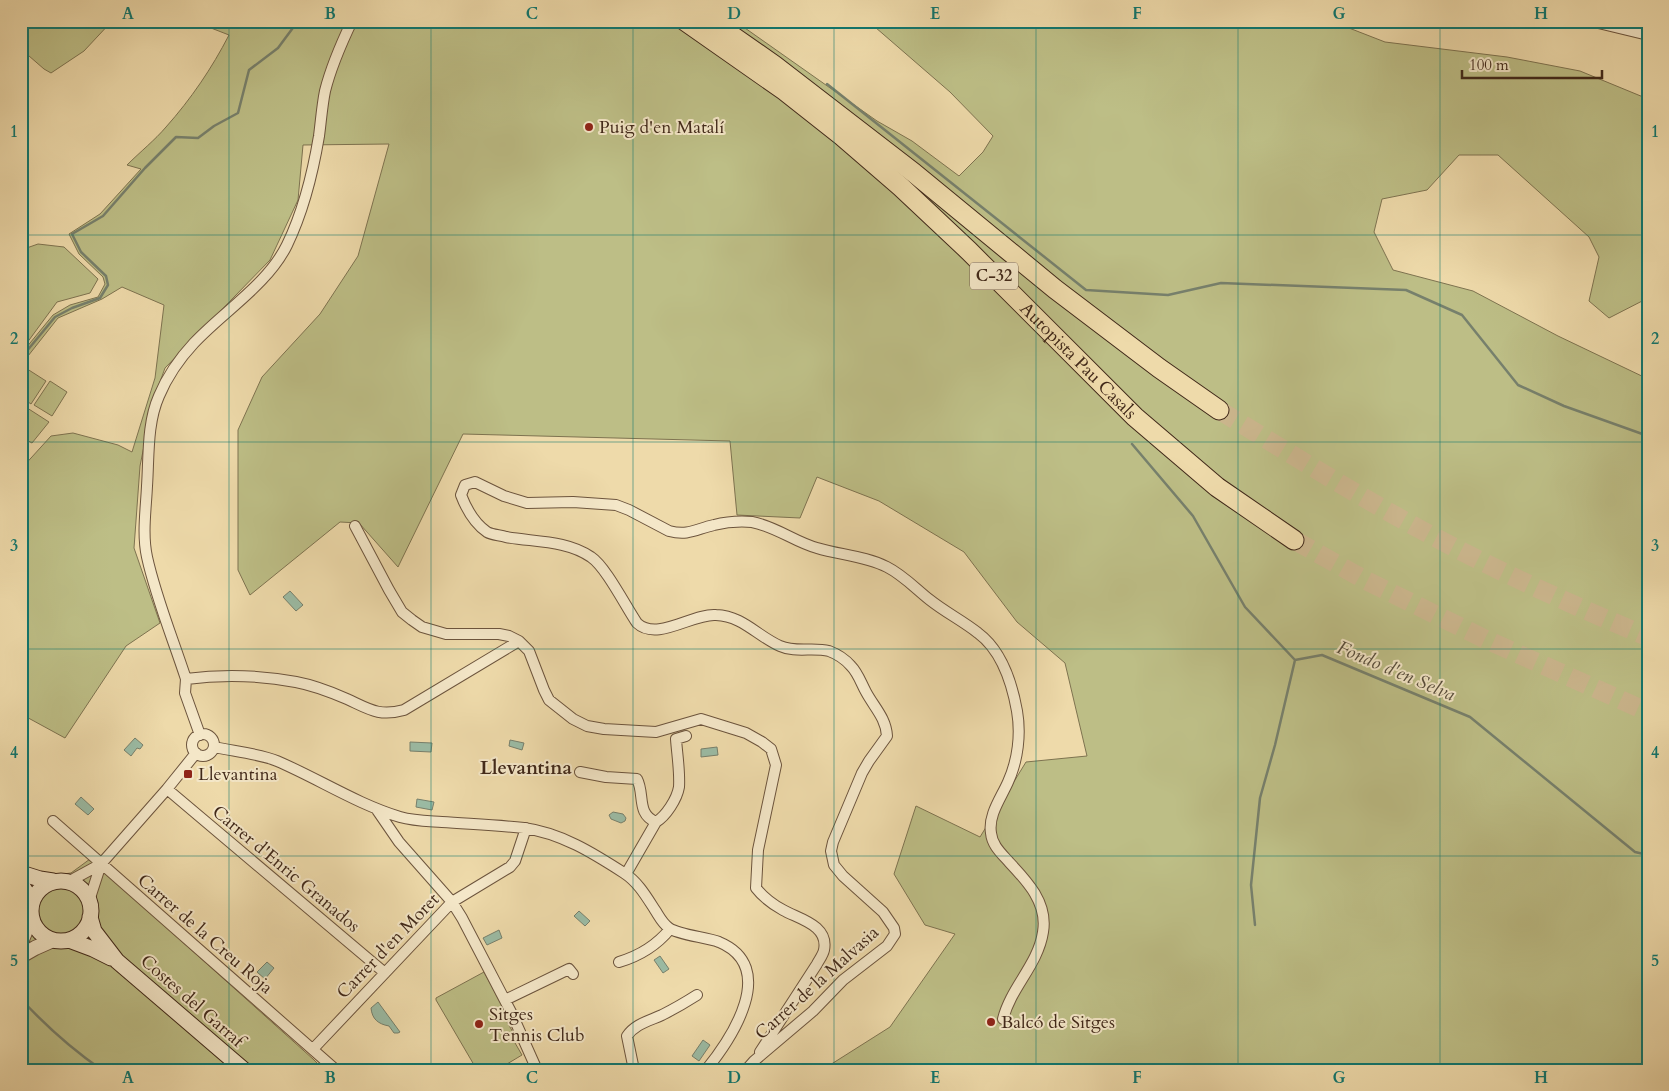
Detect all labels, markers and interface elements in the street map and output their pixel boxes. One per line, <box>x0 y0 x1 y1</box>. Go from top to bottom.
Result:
text: A <box>122 3 134 25</box>
text: B <box>324 3 336 25</box>
text: C <box>526 3 538 25</box>
text: D <box>727 3 741 25</box>
text: E <box>930 3 940 25</box>
text: F <box>1132 3 1142 25</box>
text: G <box>1332 3 1346 25</box>
text: H <box>1534 3 1548 25</box>
scale bar <box>1462 48 1602 80</box>
text: 100 m <box>1469 55 1509 75</box>
place label: Puig d'en Matalí <box>599 115 724 140</box>
text: 1 <box>10 121 18 143</box>
marker: Puig d'en Matalí <box>583 121 595 133</box>
text: 1 <box>1651 121 1659 143</box>
road number: C-32 <box>970 262 1018 290</box>
street label: Autopista Pau Casals <box>1014 296 1143 425</box>
text: 2 <box>10 328 18 350</box>
text: 2 <box>1651 328 1659 350</box>
text: 3 <box>10 535 18 557</box>
text: 3 <box>1651 535 1659 557</box>
water label: Fondo d'en Selva <box>1333 634 1460 708</box>
text: 4 <box>10 742 18 764</box>
text: 4 <box>1651 742 1659 764</box>
district label: Llevantina <box>480 755 573 781</box>
place label: Llevantina <box>198 762 278 787</box>
marker: Llevantina <box>182 768 194 780</box>
street label: Carrer d'Enric Granados <box>207 800 365 938</box>
street label: Carrer de la Creu Roja <box>132 868 278 1000</box>
street label: Carrer d'en Moret <box>331 887 445 1004</box>
street label: Carrer de la Malvasia <box>750 920 885 1046</box>
street label: Costes del Garraf <box>135 949 252 1055</box>
text: 5 <box>10 950 18 972</box>
text: 5 <box>1651 950 1659 972</box>
place label: Sitges Tennis Club <box>489 1002 585 1048</box>
place label: Balcó de Sitges <box>1001 1010 1115 1035</box>
marker: Balcó de Sitges <box>985 1016 997 1028</box>
marker: Sitges Tennis Club <box>473 1018 485 1030</box>
text: A <box>122 1067 134 1089</box>
text: B <box>324 1067 336 1089</box>
text: C <box>526 1067 538 1089</box>
text: D <box>727 1067 741 1089</box>
text: E <box>930 1067 940 1089</box>
text: F <box>1132 1067 1142 1089</box>
text: G <box>1332 1067 1346 1089</box>
text: H <box>1534 1067 1548 1089</box>

